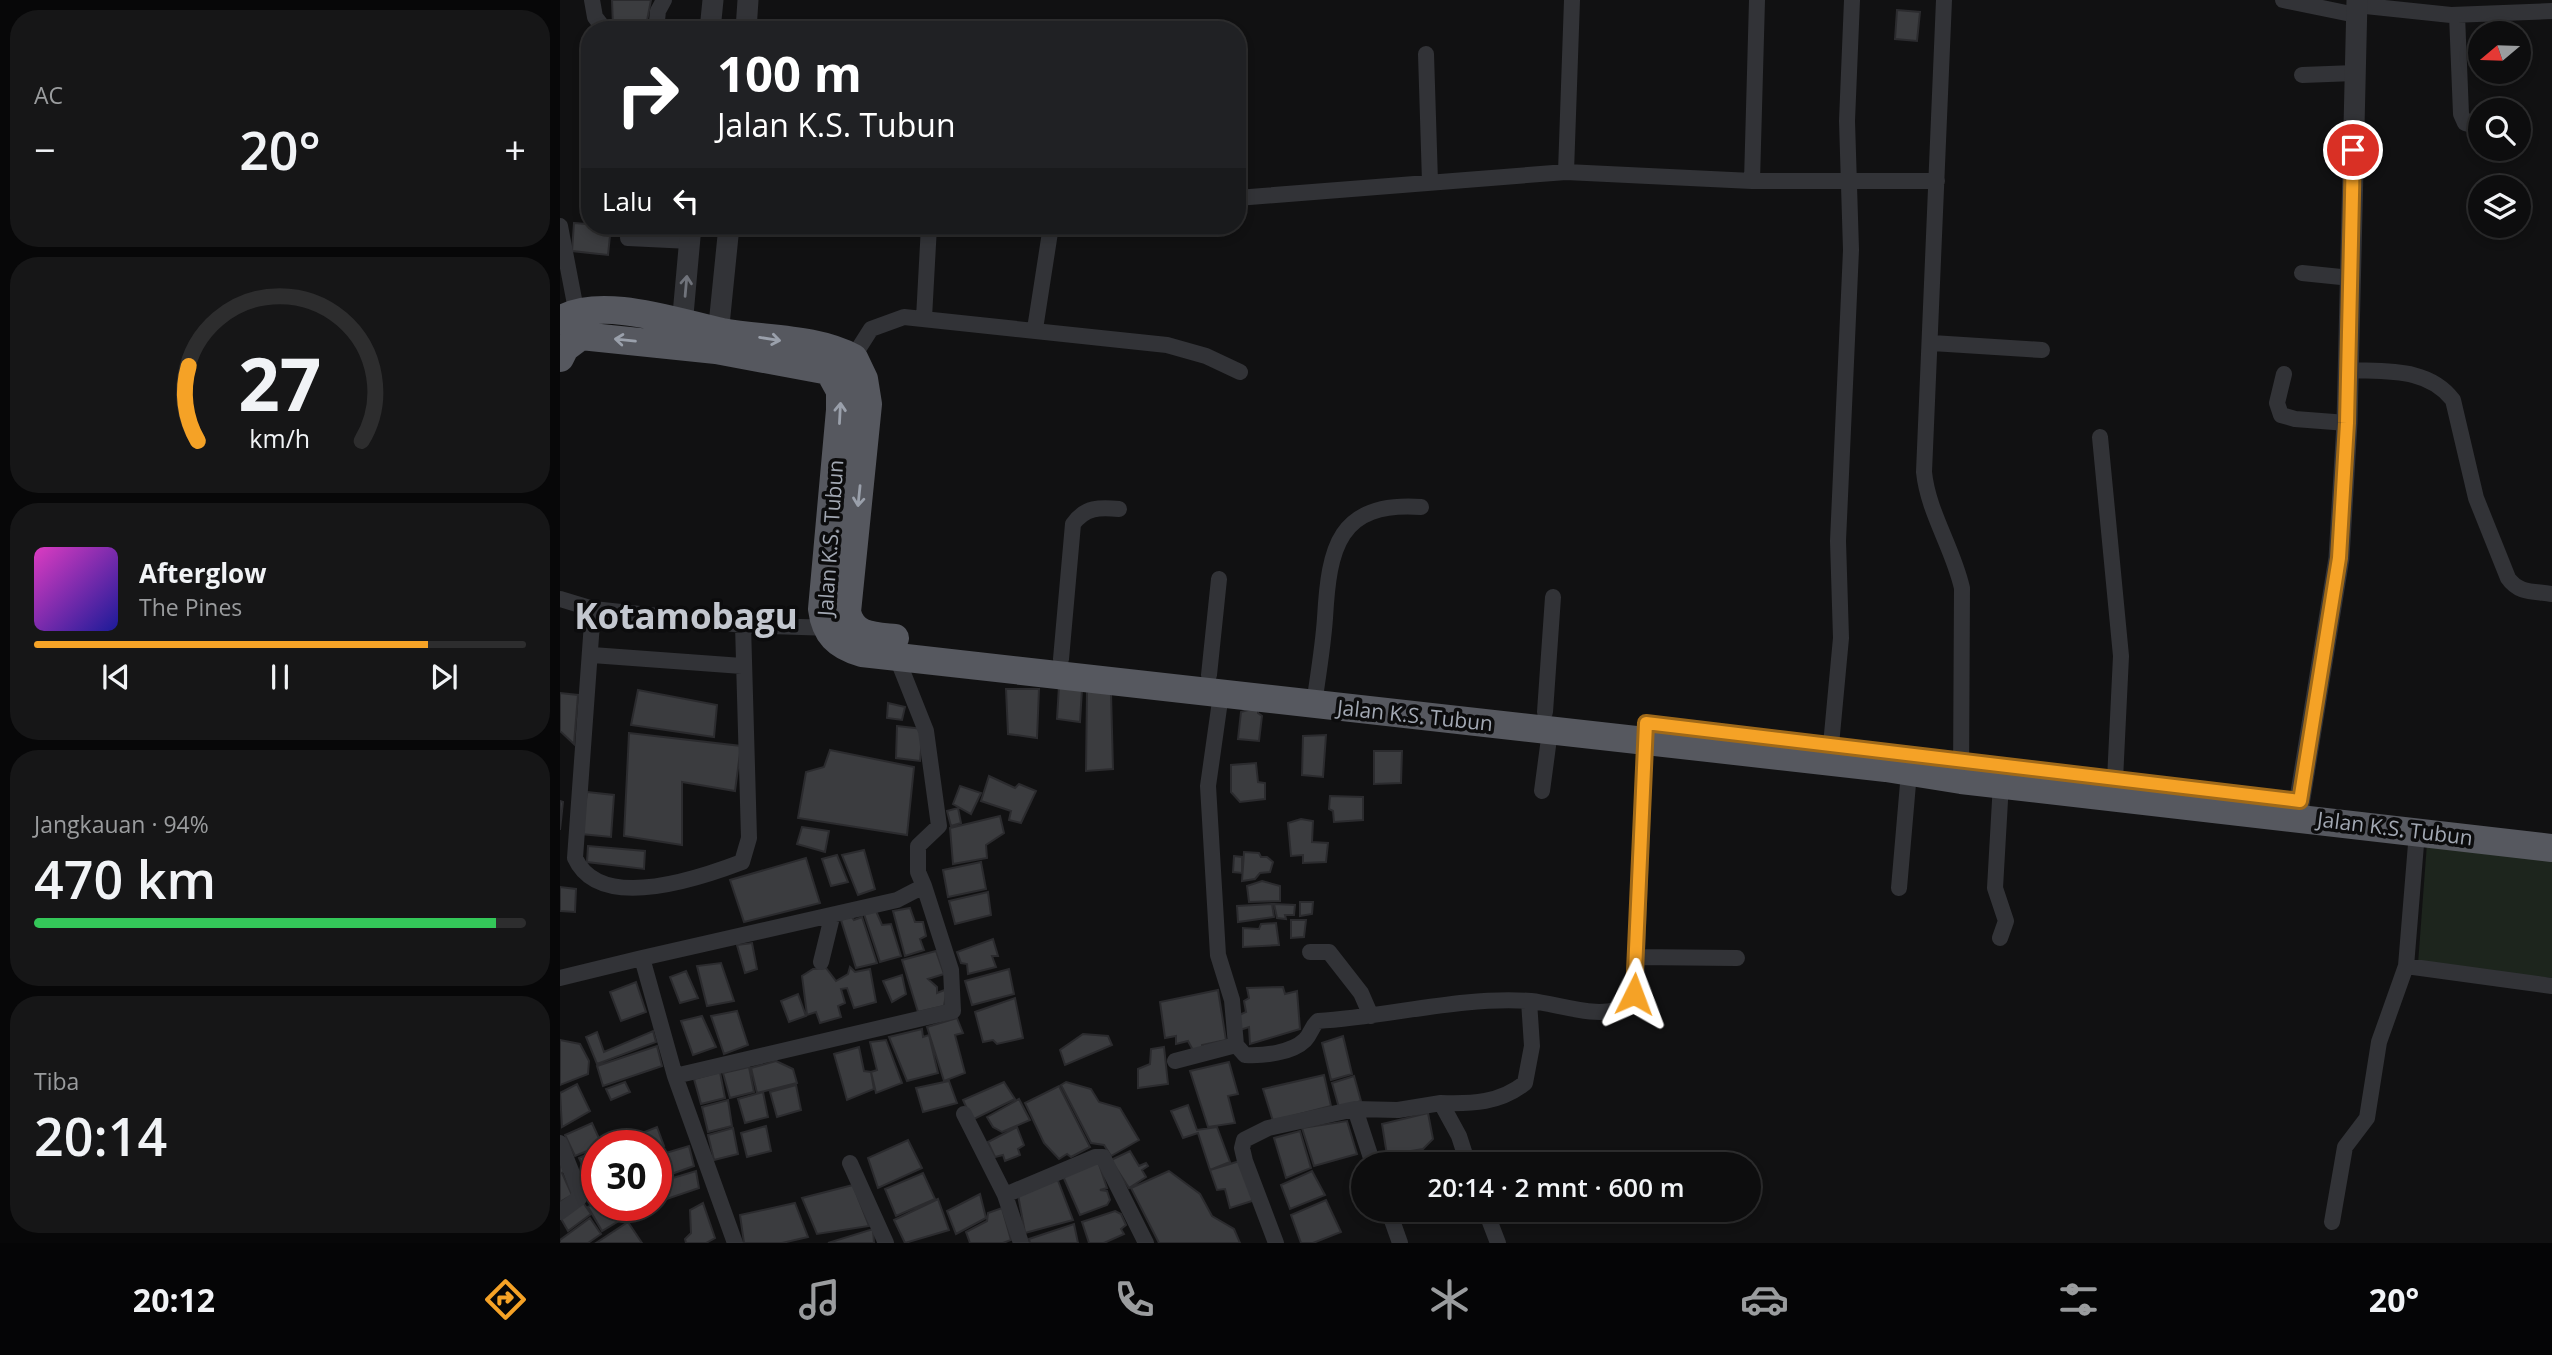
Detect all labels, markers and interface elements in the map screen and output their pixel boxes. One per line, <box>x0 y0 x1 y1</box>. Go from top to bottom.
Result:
north arrow <box>2468 21 2530 84</box>
map controls <box>2468 21 2531 238</box>
text: 100 m <box>717 40 862 106</box>
icon: right <box>602 49 693 140</box>
text: AC <box>34 79 63 111</box>
button: search <box>2468 98 2531 161</box>
text: Jalan K.S. Tubun <box>717 103 956 146</box>
text: 20° <box>239 114 321 185</box>
pin <box>2323 120 2383 180</box>
text: − <box>34 123 56 175</box>
text: + <box>504 123 526 175</box>
icon: arrive <box>2334 131 2372 169</box>
button: layers <box>2468 175 2531 238</box>
icon: left <box>667 182 705 220</box>
text: Lalu <box>602 183 653 219</box>
one-way arrow <box>680 275 693 298</box>
text: 27 <box>238 333 322 432</box>
one-way arrow <box>759 333 781 346</box>
one-way arrow <box>614 334 637 347</box>
one-way arrow <box>833 402 846 425</box>
text: km/h <box>250 421 310 455</box>
street label: Jalan K.S. Tubun <box>810 459 849 619</box>
one-way arrow <box>852 484 865 507</box>
text: Afterglow <box>139 555 266 591</box>
text: The Pines <box>139 591 242 623</box>
district label: Kotamobagu <box>574 592 798 639</box>
icon: previous <box>97 658 135 696</box>
icon: pause <box>261 658 299 696</box>
icon: next <box>425 658 463 696</box>
street label: Jalan K.S. Tubun <box>1334 693 1494 737</box>
street label: Jalan K.S. Tubun <box>2314 804 2475 851</box>
text: Jangkauan · 94% <box>34 808 209 840</box>
text: 470 km <box>34 843 216 914</box>
position arrow <box>1597 957 1671 1031</box>
text: Tiba <box>34 1065 79 1097</box>
text: 20:14 <box>34 1100 167 1171</box>
speed limit sign: 30 <box>581 1130 672 1221</box>
text: 20:14 · 2 mnt · 600 m <box>1427 1169 1685 1205</box>
icon: directions <box>481 1275 530 1324</box>
icon: music <box>795 1275 844 1324</box>
icon: phone <box>1110 1275 1159 1324</box>
icon: climate <box>1425 1275 1474 1324</box>
icon: car <box>1740 1275 1789 1324</box>
icon: filters <box>2054 1275 2103 1324</box>
text: 20:12 <box>133 1278 215 1321</box>
text: 20° <box>2369 1278 2419 1321</box>

